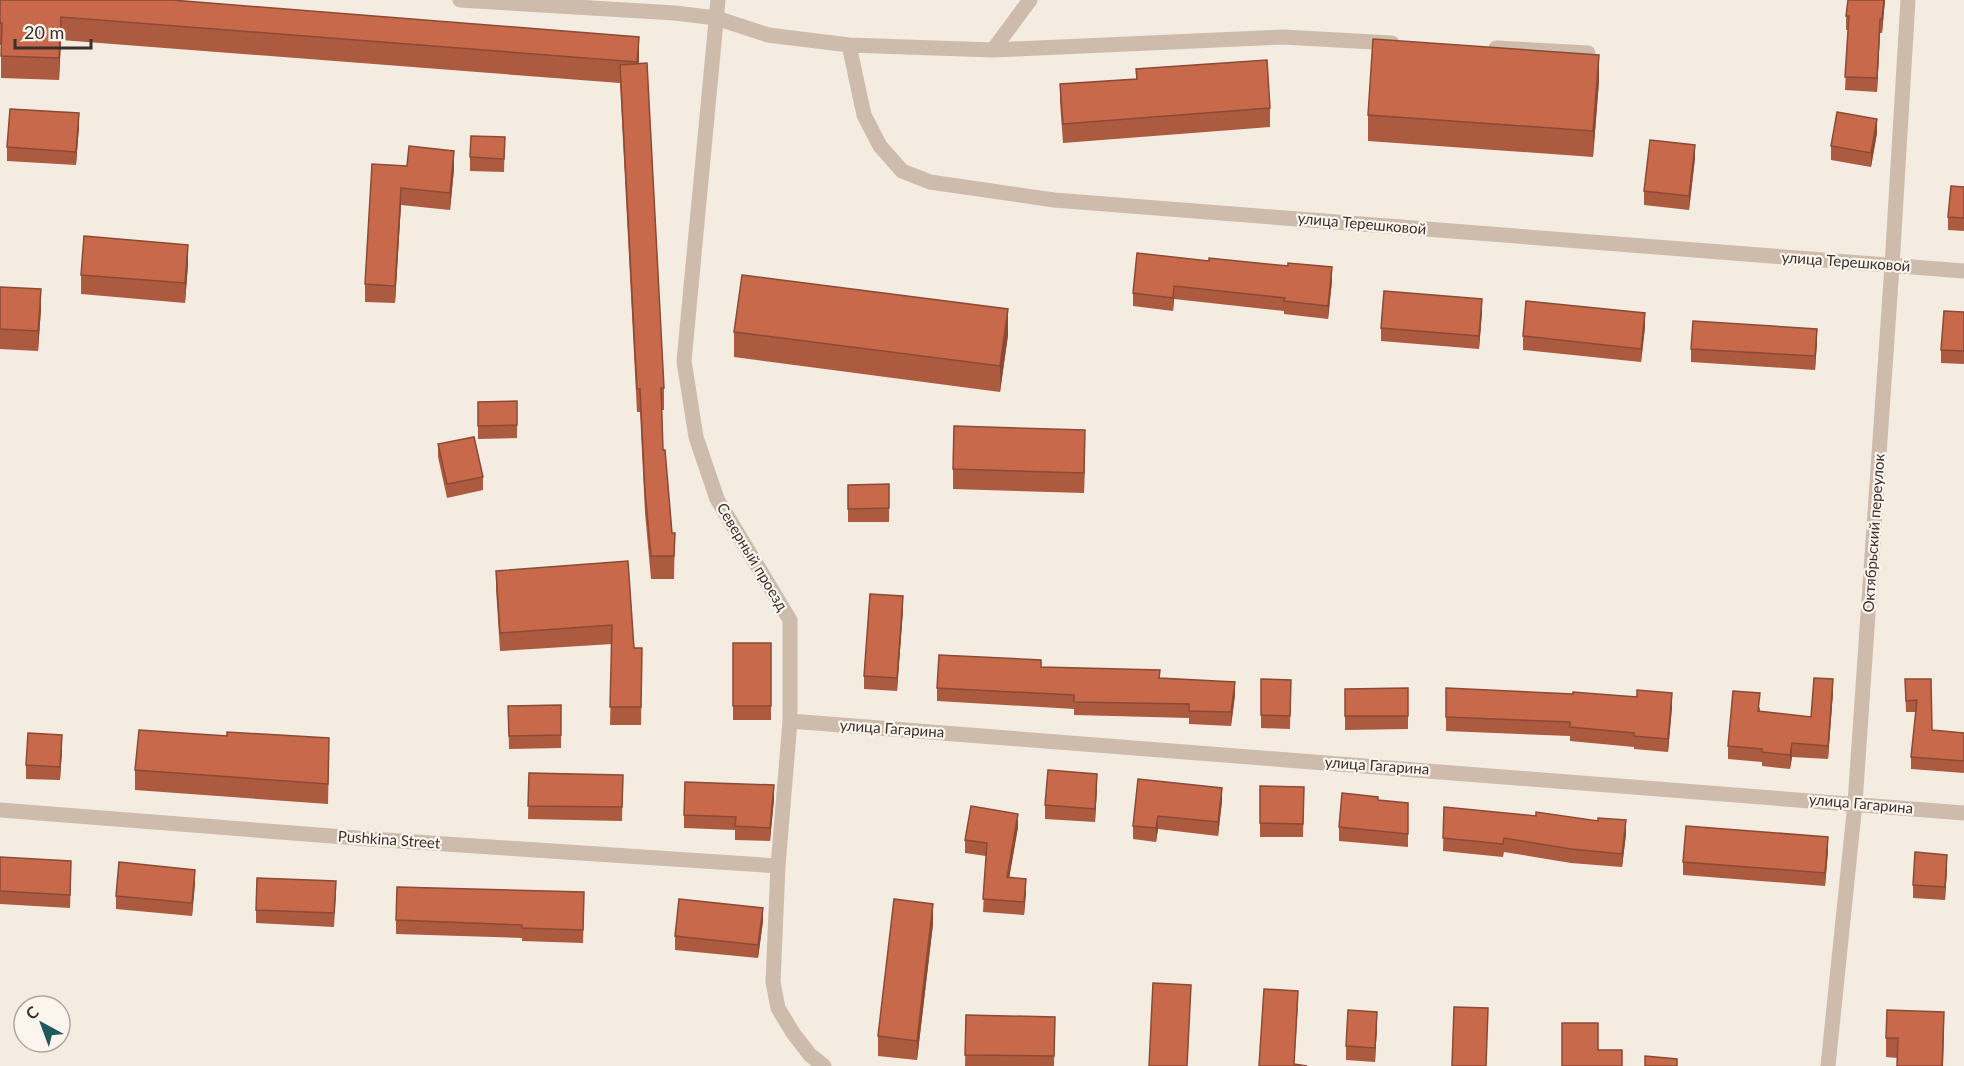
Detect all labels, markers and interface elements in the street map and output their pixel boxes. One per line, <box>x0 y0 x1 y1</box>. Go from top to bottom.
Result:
scale bar <box>15 12 92 50</box>
text: 20 m <box>24 21 64 43</box>
street label: улица Терешковой <box>1297 208 1427 238</box>
street label: улица Терешковой <box>1781 248 1911 274</box>
street label: Октябрьский переулок <box>1858 453 1888 613</box>
street label: Северный проезд <box>714 499 792 614</box>
street label: улица Гагарина <box>839 715 945 741</box>
street label: улица Гагарина <box>1324 752 1430 778</box>
street label: улица Гагарина <box>1808 789 1914 817</box>
street label: Pushkina Street <box>337 826 441 852</box>
north arrow <box>12 994 72 1054</box>
text: С <box>22 1001 42 1023</box>

